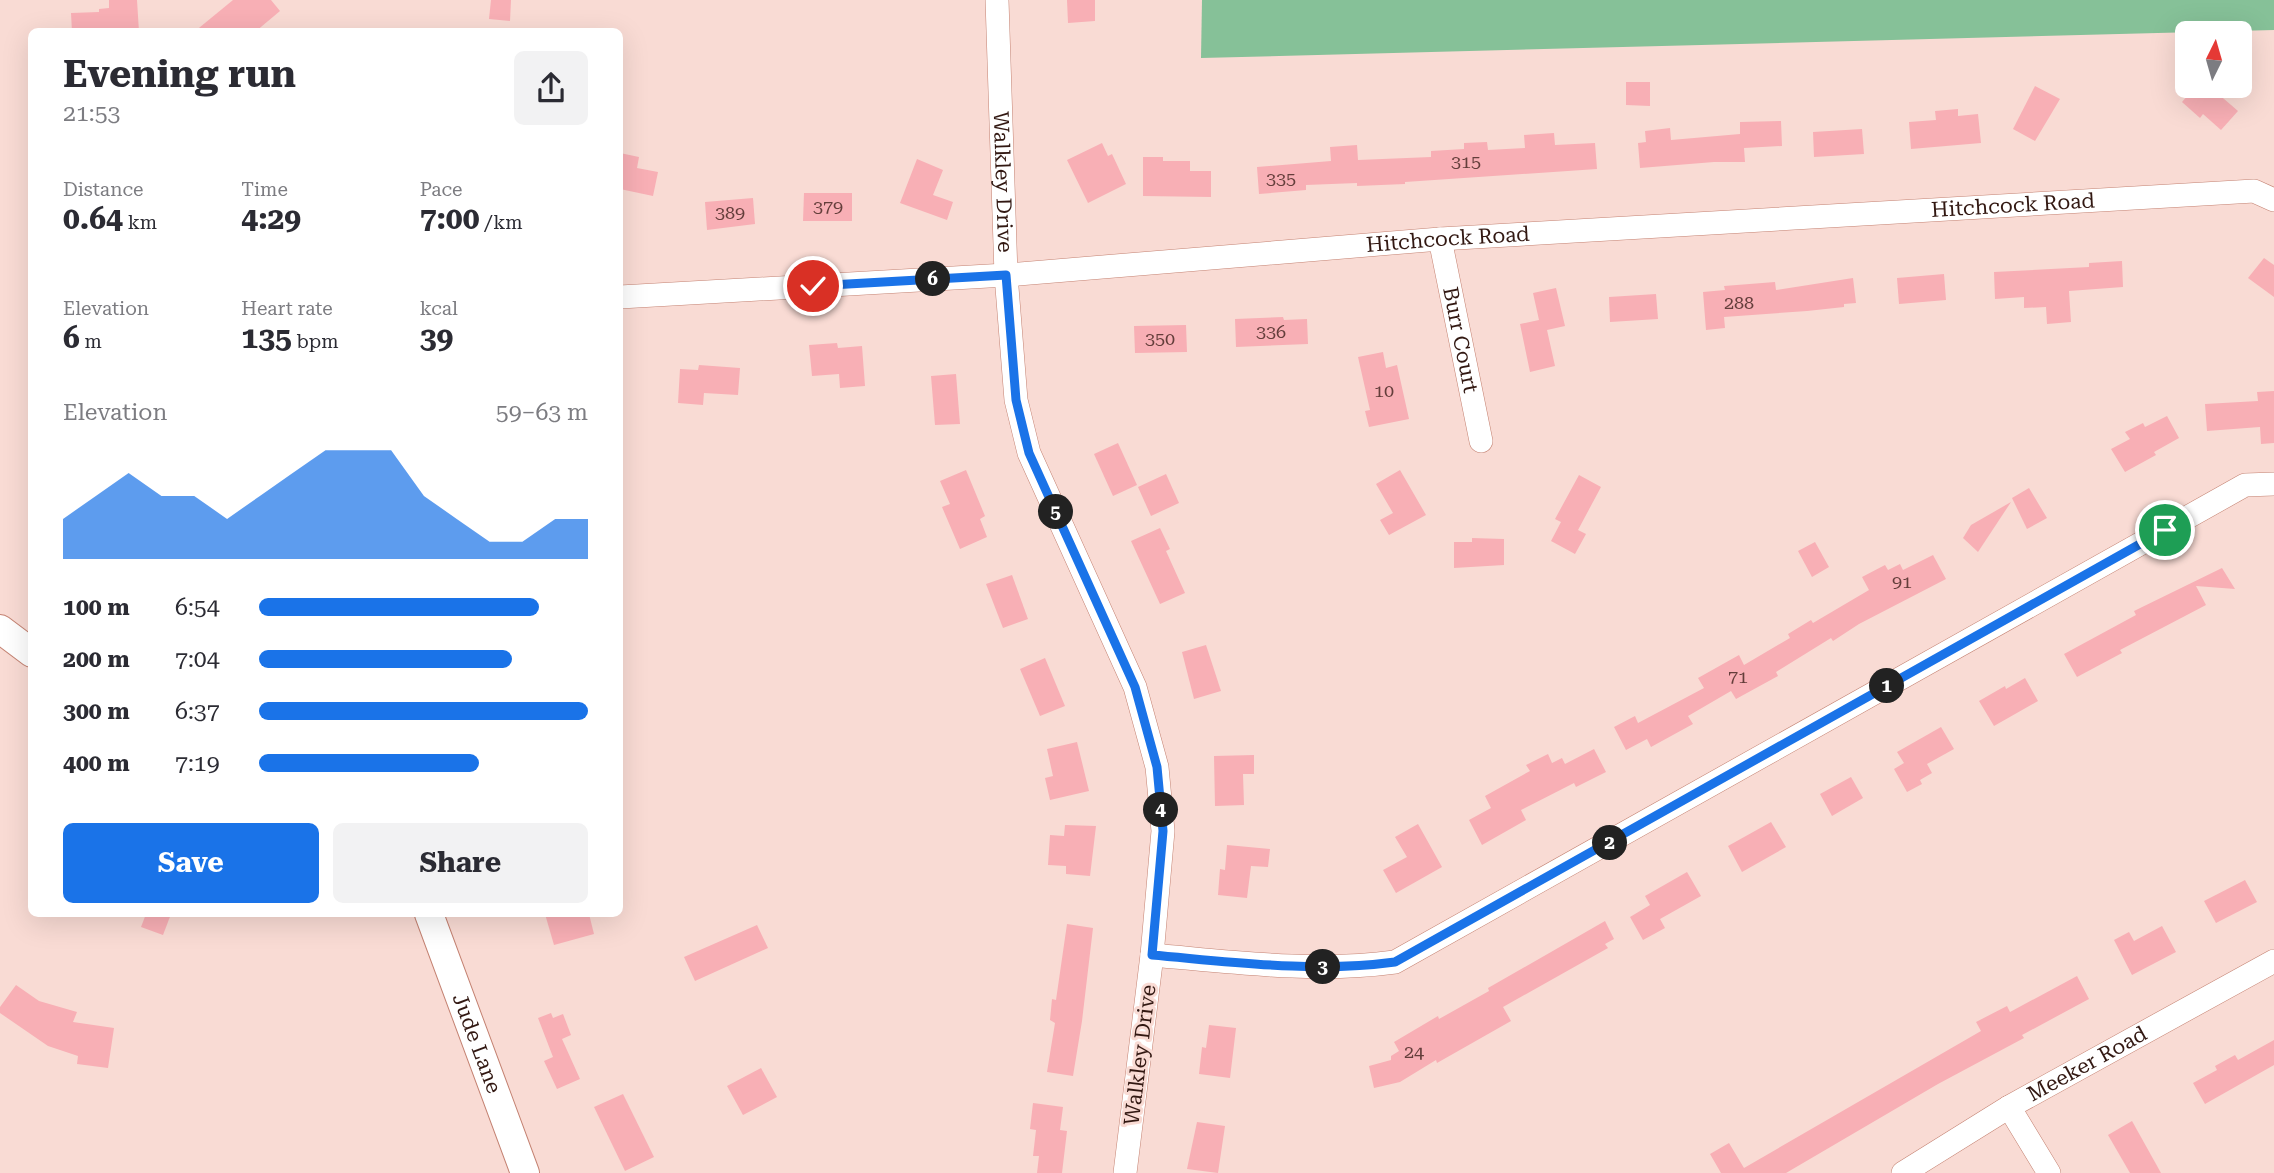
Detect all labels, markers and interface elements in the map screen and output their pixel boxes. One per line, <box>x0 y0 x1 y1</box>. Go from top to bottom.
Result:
north arrow <box>2175 21 2252 98</box>
map controls <box>2175 21 2252 98</box>
button: share <box>514 51 588 125</box>
text: Evening run <box>63 52 296 96</box>
text: 21:53 <box>63 100 120 127</box>
street label: Walkley Drive <box>989 111 1017 253</box>
house number: 315 <box>1451 151 1481 172</box>
house number: 335 <box>1266 168 1296 189</box>
text: Distance <box>63 178 143 201</box>
text: Time <box>241 178 288 201</box>
text: Pace <box>420 178 463 201</box>
street label: Hitchcock Road <box>1930 188 2096 222</box>
house number: 379 <box>813 196 843 217</box>
text: 0.64 <box>63 201 123 236</box>
text: 4:29 <box>241 201 301 236</box>
text: 7:00 <box>420 201 479 236</box>
house number: 389 <box>715 202 745 223</box>
text: km <box>123 211 157 234</box>
text: /km <box>479 211 523 234</box>
street label: Hitchcock Road <box>1365 222 1531 257</box>
pin <box>783 256 843 316</box>
pin: 6 <box>916 262 950 296</box>
icon: check <box>794 267 832 305</box>
text: 6 <box>927 267 938 290</box>
street label: Burr Court <box>1438 285 1483 395</box>
house number: 288 <box>1724 292 1754 313</box>
text: Elevation <box>63 297 149 320</box>
text: Heart rate <box>241 297 333 320</box>
text: kcal <box>420 297 458 320</box>
text: 6 <box>63 320 80 355</box>
text: 135 <box>241 320 292 355</box>
text: 39 <box>420 320 453 355</box>
house number: 336 <box>1256 321 1286 342</box>
house number: 350 <box>1145 328 1175 349</box>
text: m <box>80 330 102 353</box>
text: bpm <box>292 330 339 353</box>
house number: 10 <box>1374 380 1394 401</box>
text: Elevation <box>63 399 167 426</box>
text: 59–63 m <box>496 399 588 426</box>
pin: 5 <box>1038 494 1074 530</box>
text: 5 <box>1050 500 1061 523</box>
pin <box>2135 500 2195 560</box>
icon: arrive <box>2146 511 2184 549</box>
house number: 91 <box>1892 571 1912 592</box>
text: 100 m <box>63 594 130 621</box>
text: 6:54 <box>175 594 220 621</box>
text: 200 m <box>63 646 130 673</box>
text: 7:04 <box>175 646 220 673</box>
house number: 71 <box>1728 666 1748 687</box>
pin: 1 <box>1870 668 1904 704</box>
text: 1 <box>1881 674 1892 697</box>
text: 300 m <box>63 698 130 725</box>
text: 6:37 <box>175 698 220 725</box>
text: 400 m <box>63 750 130 777</box>
text: 7:19 <box>175 750 220 777</box>
pin: 4 <box>1144 792 1178 828</box>
text: 4 <box>1155 798 1166 821</box>
button: Save <box>63 823 319 903</box>
button: Share <box>333 823 588 903</box>
pin: 2 <box>1592 826 1628 860</box>
text: 2 <box>1604 831 1615 854</box>
pin: 3 <box>1306 950 1340 984</box>
text: 3 <box>1317 955 1328 978</box>
street label: Walkley Drive <box>1119 983 1161 1127</box>
street label: Jude Lane <box>448 990 506 1097</box>
street label: Meeker Road <box>2023 1021 2151 1106</box>
house number: 24 <box>1404 1041 1424 1062</box>

